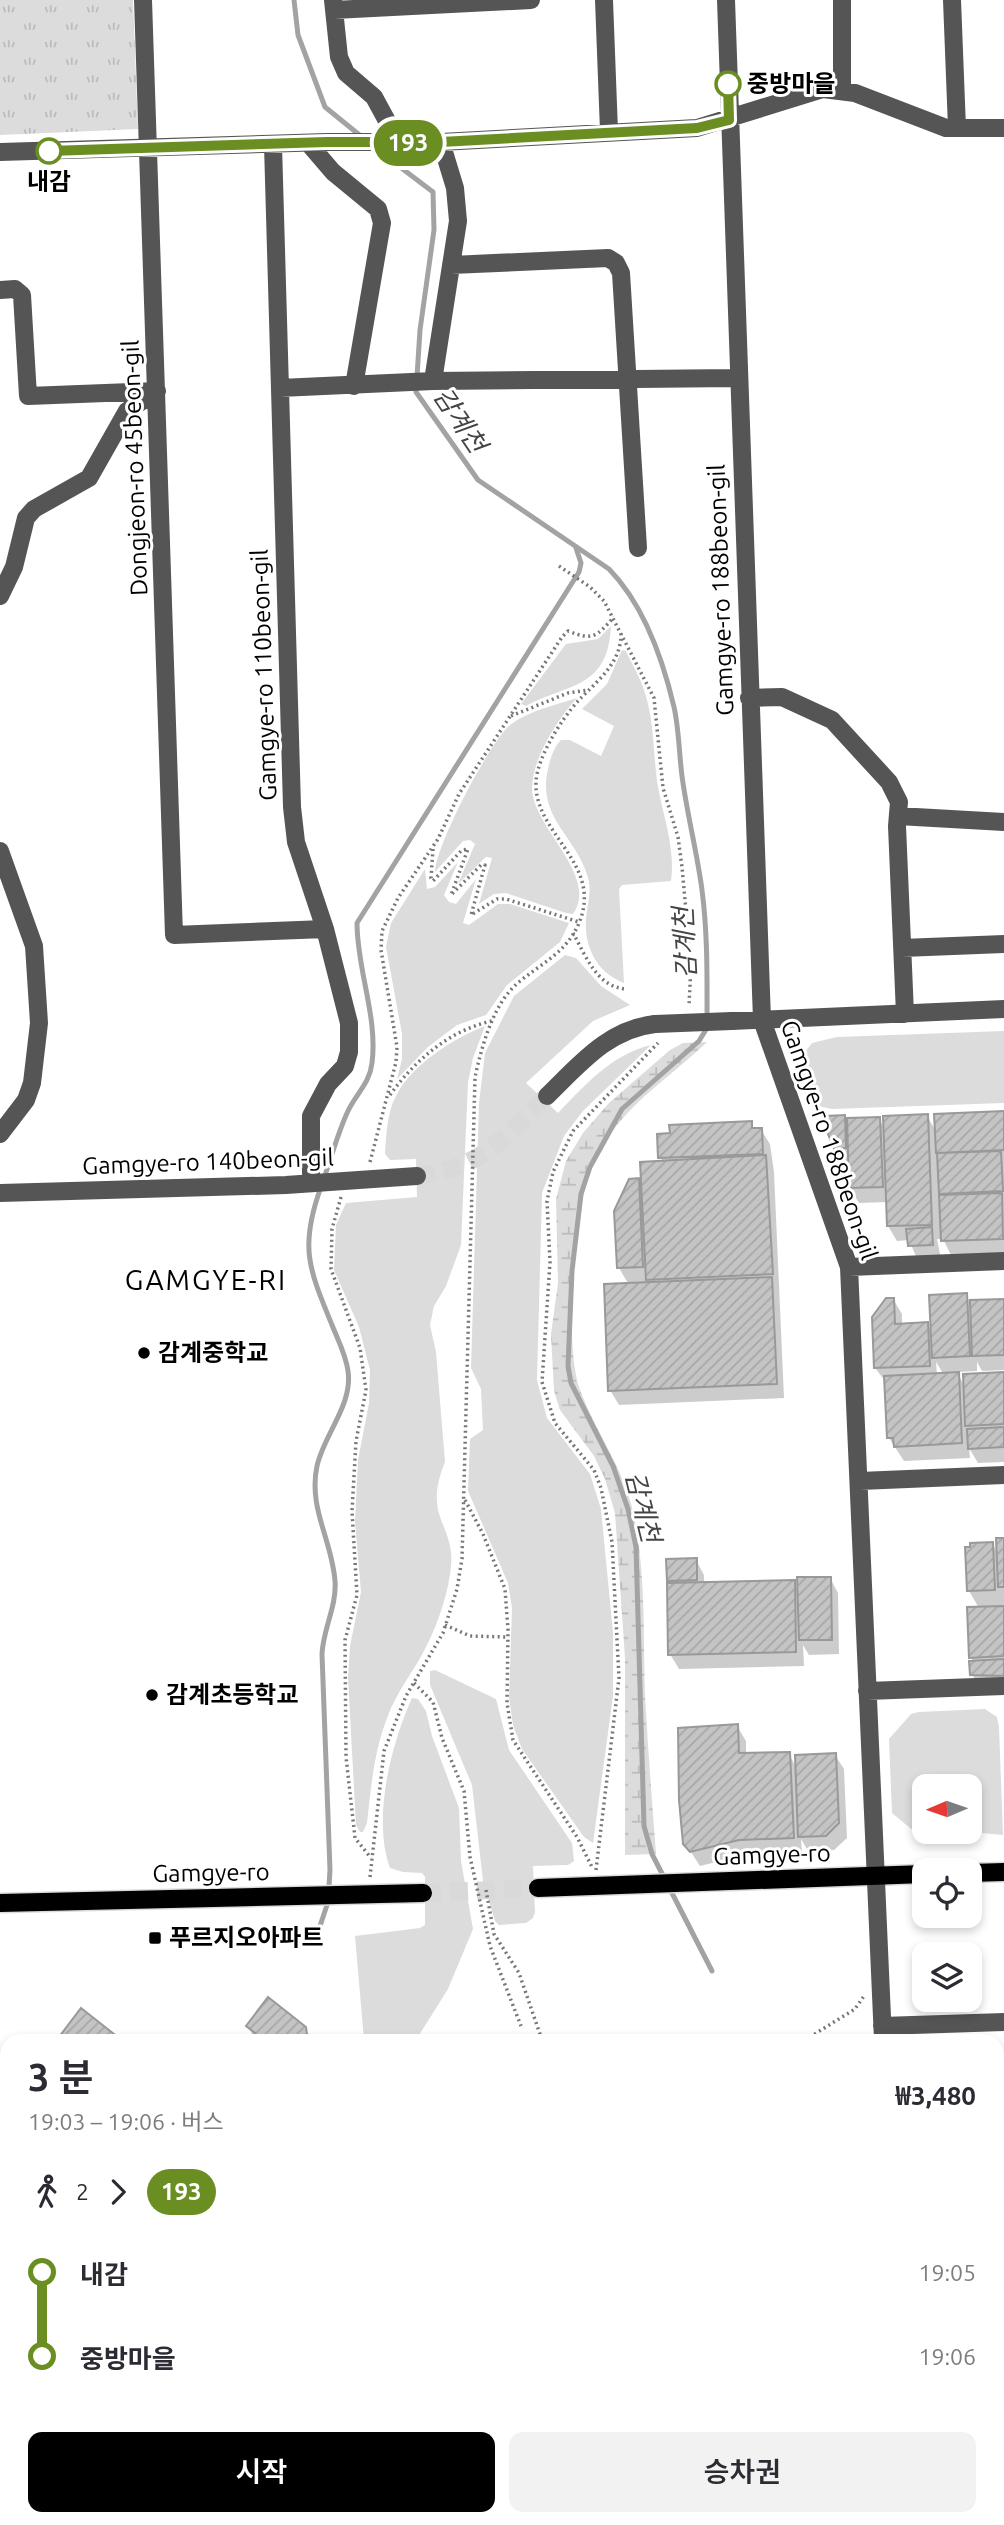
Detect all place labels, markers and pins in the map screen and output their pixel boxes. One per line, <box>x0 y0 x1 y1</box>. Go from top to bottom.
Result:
place label: 중방마을 <box>747 70 835 97</box>
marker: 중방마을 <box>715 71 741 97</box>
marker: 내감 <box>36 138 62 164</box>
place label: 내감 <box>27 168 71 195</box>
place label: 감계중학교 <box>158 1339 268 1366</box>
marker: 감계중학교 <box>136 1345 152 1361</box>
place label: 감계초등학교 <box>166 1681 298 1708</box>
marker: 감계초등학교 <box>144 1687 160 1703</box>
place label: 푸르지오아파트 <box>169 1924 324 1951</box>
marker: 푸르지오아파트 <box>147 1930 163 1946</box>

